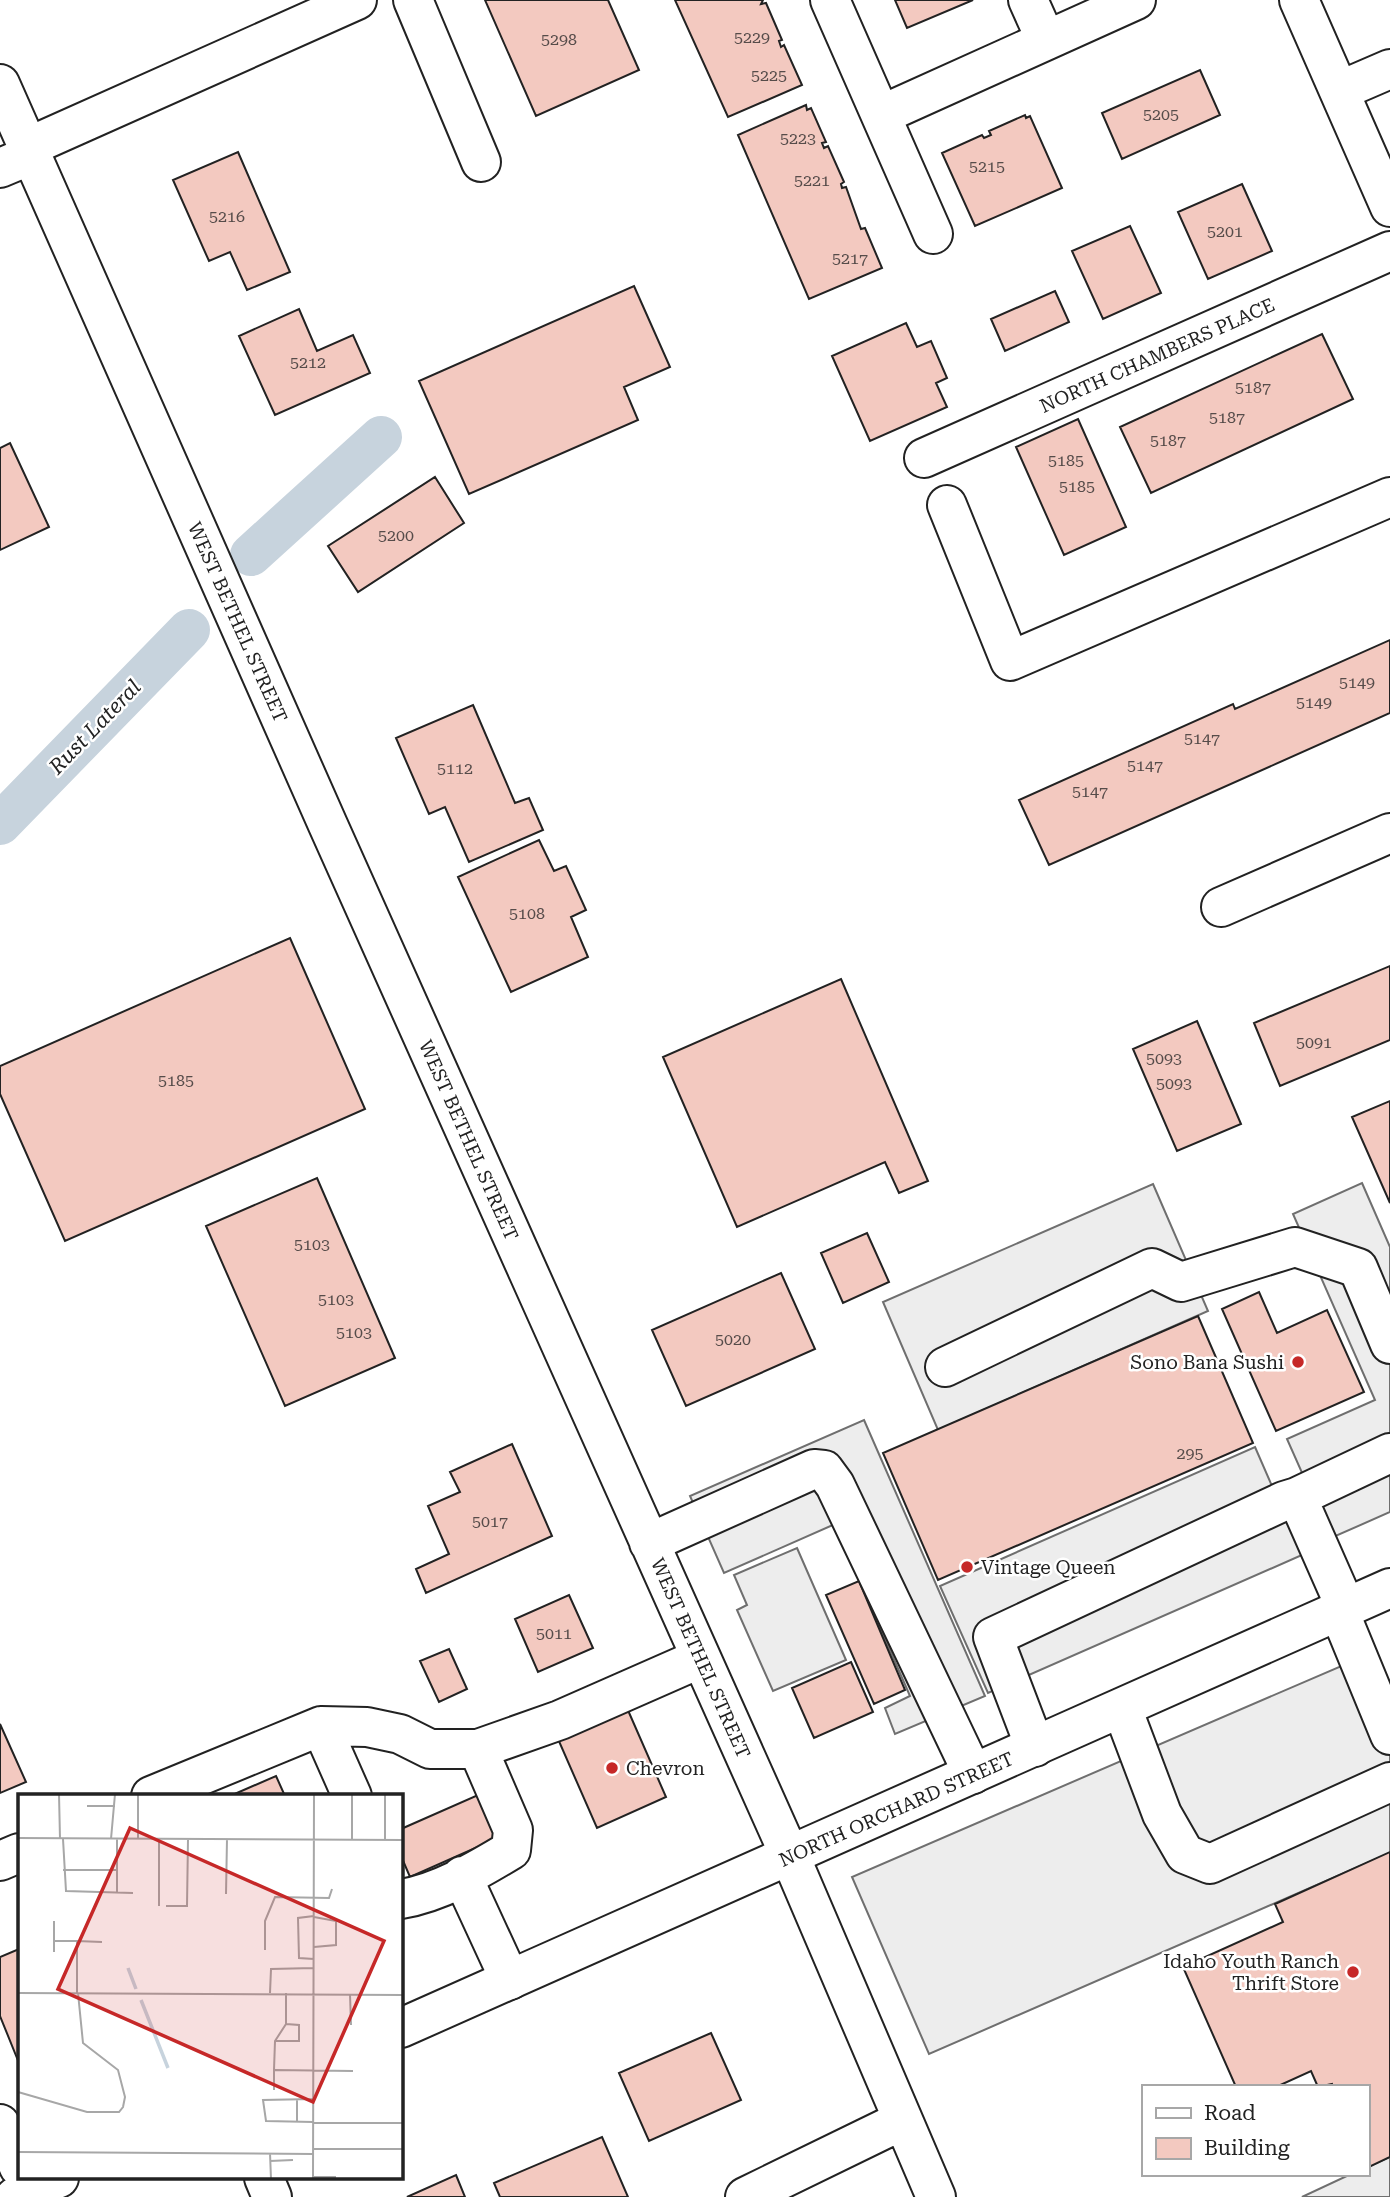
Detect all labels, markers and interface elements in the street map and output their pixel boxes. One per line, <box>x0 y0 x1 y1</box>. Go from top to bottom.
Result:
house number: 5229 <box>734 28 770 47</box>
house number: 5298 <box>541 30 577 49</box>
house number: 5225 <box>751 66 787 85</box>
house number: 5205 <box>1143 105 1179 124</box>
house number: 5223 <box>780 129 816 148</box>
house number: 5215 <box>969 157 1005 176</box>
house number: 5221 <box>794 171 830 190</box>
house number: 5216 <box>209 207 245 226</box>
house number: 5201 <box>1207 222 1243 241</box>
house number: 5217 <box>832 249 868 268</box>
street label: NORTH CHAMBERS PLACE <box>1036 293 1278 418</box>
house number: 5212 <box>290 353 326 372</box>
house number: 5187 <box>1235 378 1271 397</box>
house number: 5187 <box>1209 408 1245 427</box>
house number: 5187 <box>1150 431 1186 450</box>
house number: 5185 <box>1048 451 1084 470</box>
house number: 5185 <box>1059 477 1095 496</box>
street label: WEST BETHEL STREET <box>183 518 292 726</box>
house number: 5200 <box>378 526 414 545</box>
house number: 5149 <box>1339 673 1375 692</box>
water label: Rust Lateral <box>44 675 146 780</box>
house number: 5149 <box>1296 693 1332 712</box>
house number: 5147 <box>1184 729 1220 748</box>
house number: 5147 <box>1127 756 1163 775</box>
house number: 5112 <box>437 759 473 778</box>
house number: 5147 <box>1072 782 1108 801</box>
house number: 5108 <box>509 904 545 923</box>
house number: 5091 <box>1296 1033 1332 1052</box>
street label: WEST BETHEL STREET <box>414 1036 523 1244</box>
house number: 5093 <box>1146 1049 1182 1068</box>
house number: 5185 <box>158 1071 194 1090</box>
house number: 5093 <box>1156 1074 1192 1093</box>
house number: 5103 <box>294 1235 330 1254</box>
house number: 5103 <box>318 1290 354 1309</box>
house number: 5103 <box>336 1323 372 1342</box>
house number: 5020 <box>715 1330 751 1349</box>
place label: Sono Bana Sushi <box>1130 1351 1284 1374</box>
marker: Sono Bana Sushi <box>1290 1354 1306 1370</box>
house number: 295 <box>1177 1444 1203 1463</box>
house number: 5017 <box>472 1512 508 1531</box>
street label: WEST BETHEL STREET <box>646 1554 755 1762</box>
place label: Vintage Queen <box>981 1556 1116 1579</box>
marker: Vintage Queen <box>959 1559 975 1575</box>
house number: 5011 <box>536 1624 572 1643</box>
street label: NORTH ORCHARD STREET <box>775 1747 1017 1872</box>
place label: Chevron <box>626 1757 705 1780</box>
marker: Chevron <box>604 1760 620 1776</box>
inset map <box>18 1794 402 2180</box>
place label: Idaho Youth Ranch Thrift Store <box>1163 1950 1339 1995</box>
marker: Idaho Youth Ranch Thrift Store <box>1345 1964 1361 1980</box>
legend <box>1142 2085 1369 2176</box>
text: Road <box>1204 2101 1256 2125</box>
text: Building <box>1204 2136 1290 2160</box>

